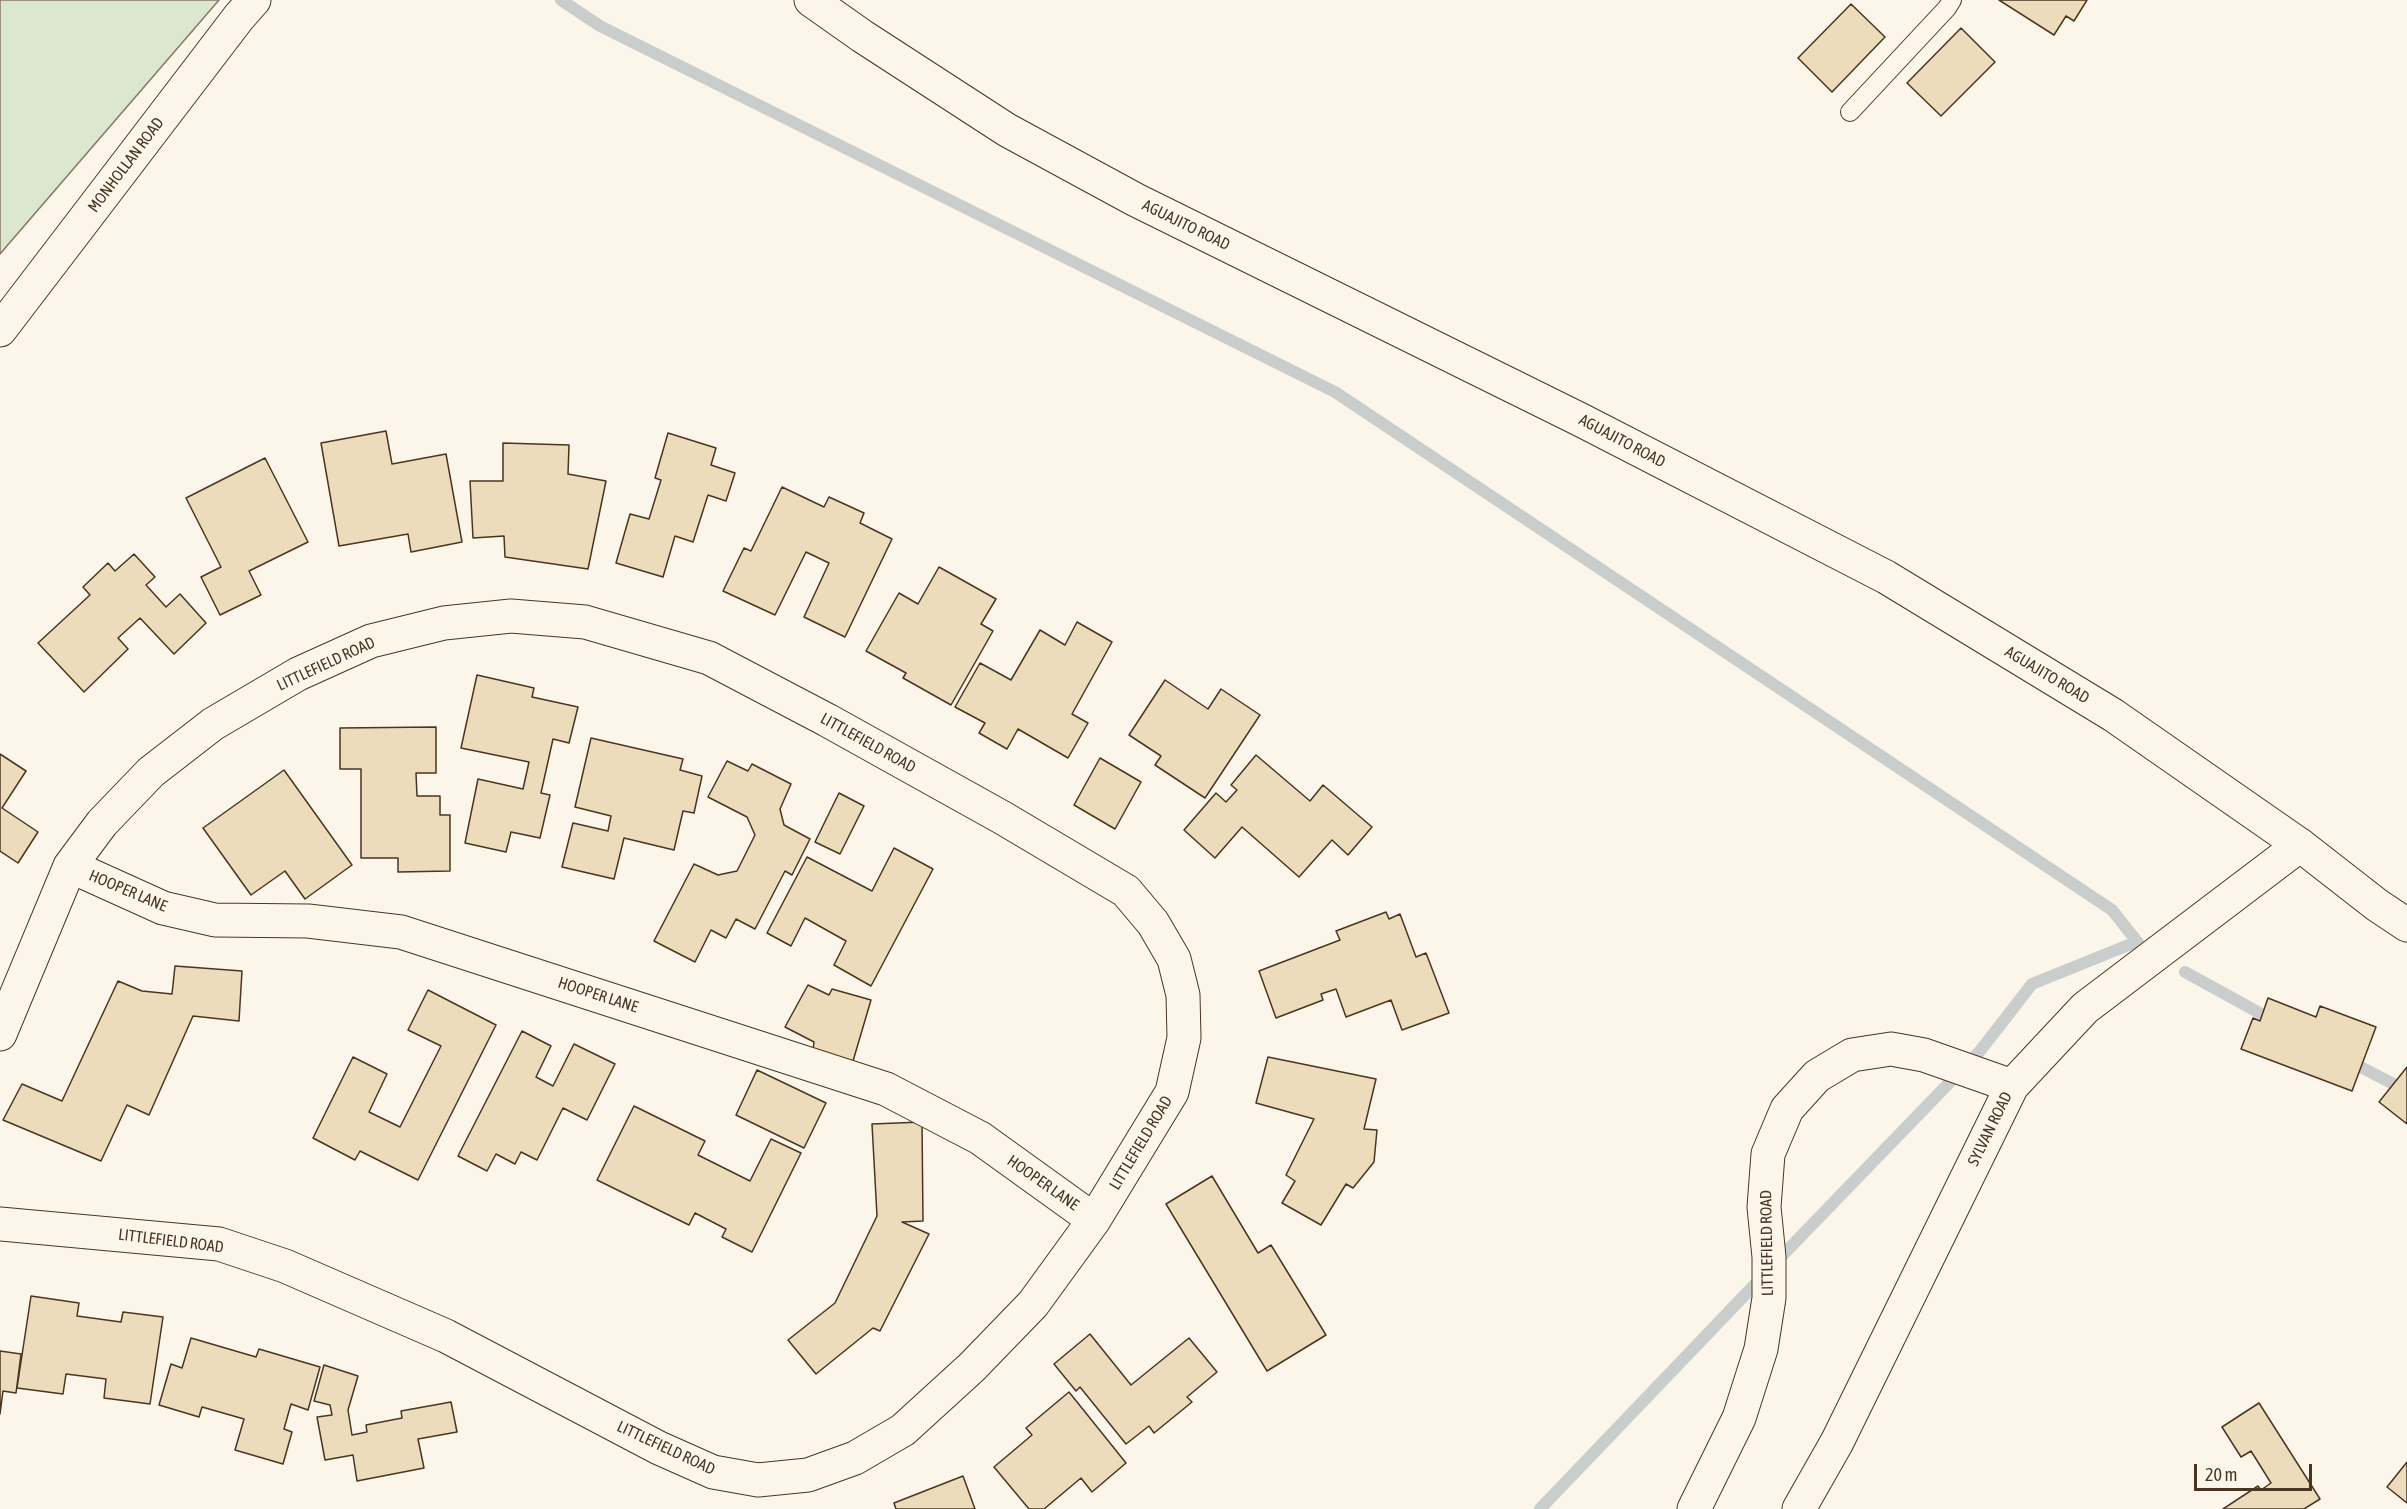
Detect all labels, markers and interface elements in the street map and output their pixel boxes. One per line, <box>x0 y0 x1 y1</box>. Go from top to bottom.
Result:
street label: MONHOLLAN ROAD <box>84 114 168 216</box>
street label: AGUAJITO ROAD <box>1139 196 1233 254</box>
street label: AGUAJITO ROAD <box>1576 410 1668 472</box>
street label: LITTLEFIELD ROAD <box>274 633 378 695</box>
street label: AGUAJITO ROAD <box>2001 642 2093 708</box>
street label: LITTLEFIELD ROAD <box>817 709 919 777</box>
street label: HOOPER LANE <box>86 866 170 916</box>
street label: HOOPER LANE <box>556 973 640 1017</box>
street label: SYLVAN ROAD <box>1964 1089 2016 1169</box>
street label: LITTLEFIELD ROAD <box>1105 1093 1177 1193</box>
street label: HOOPER LANE <box>1003 1151 1083 1215</box>
street label: LITTLEFIELD ROAD <box>1756 1190 1778 1296</box>
street label: LITTLEFIELD ROAD <box>117 1225 225 1257</box>
street label: LITTLEFIELD ROAD <box>614 1417 718 1479</box>
scale bar <box>2197 1452 2316 1490</box>
text: 20 m <box>2205 1464 2237 1485</box>

